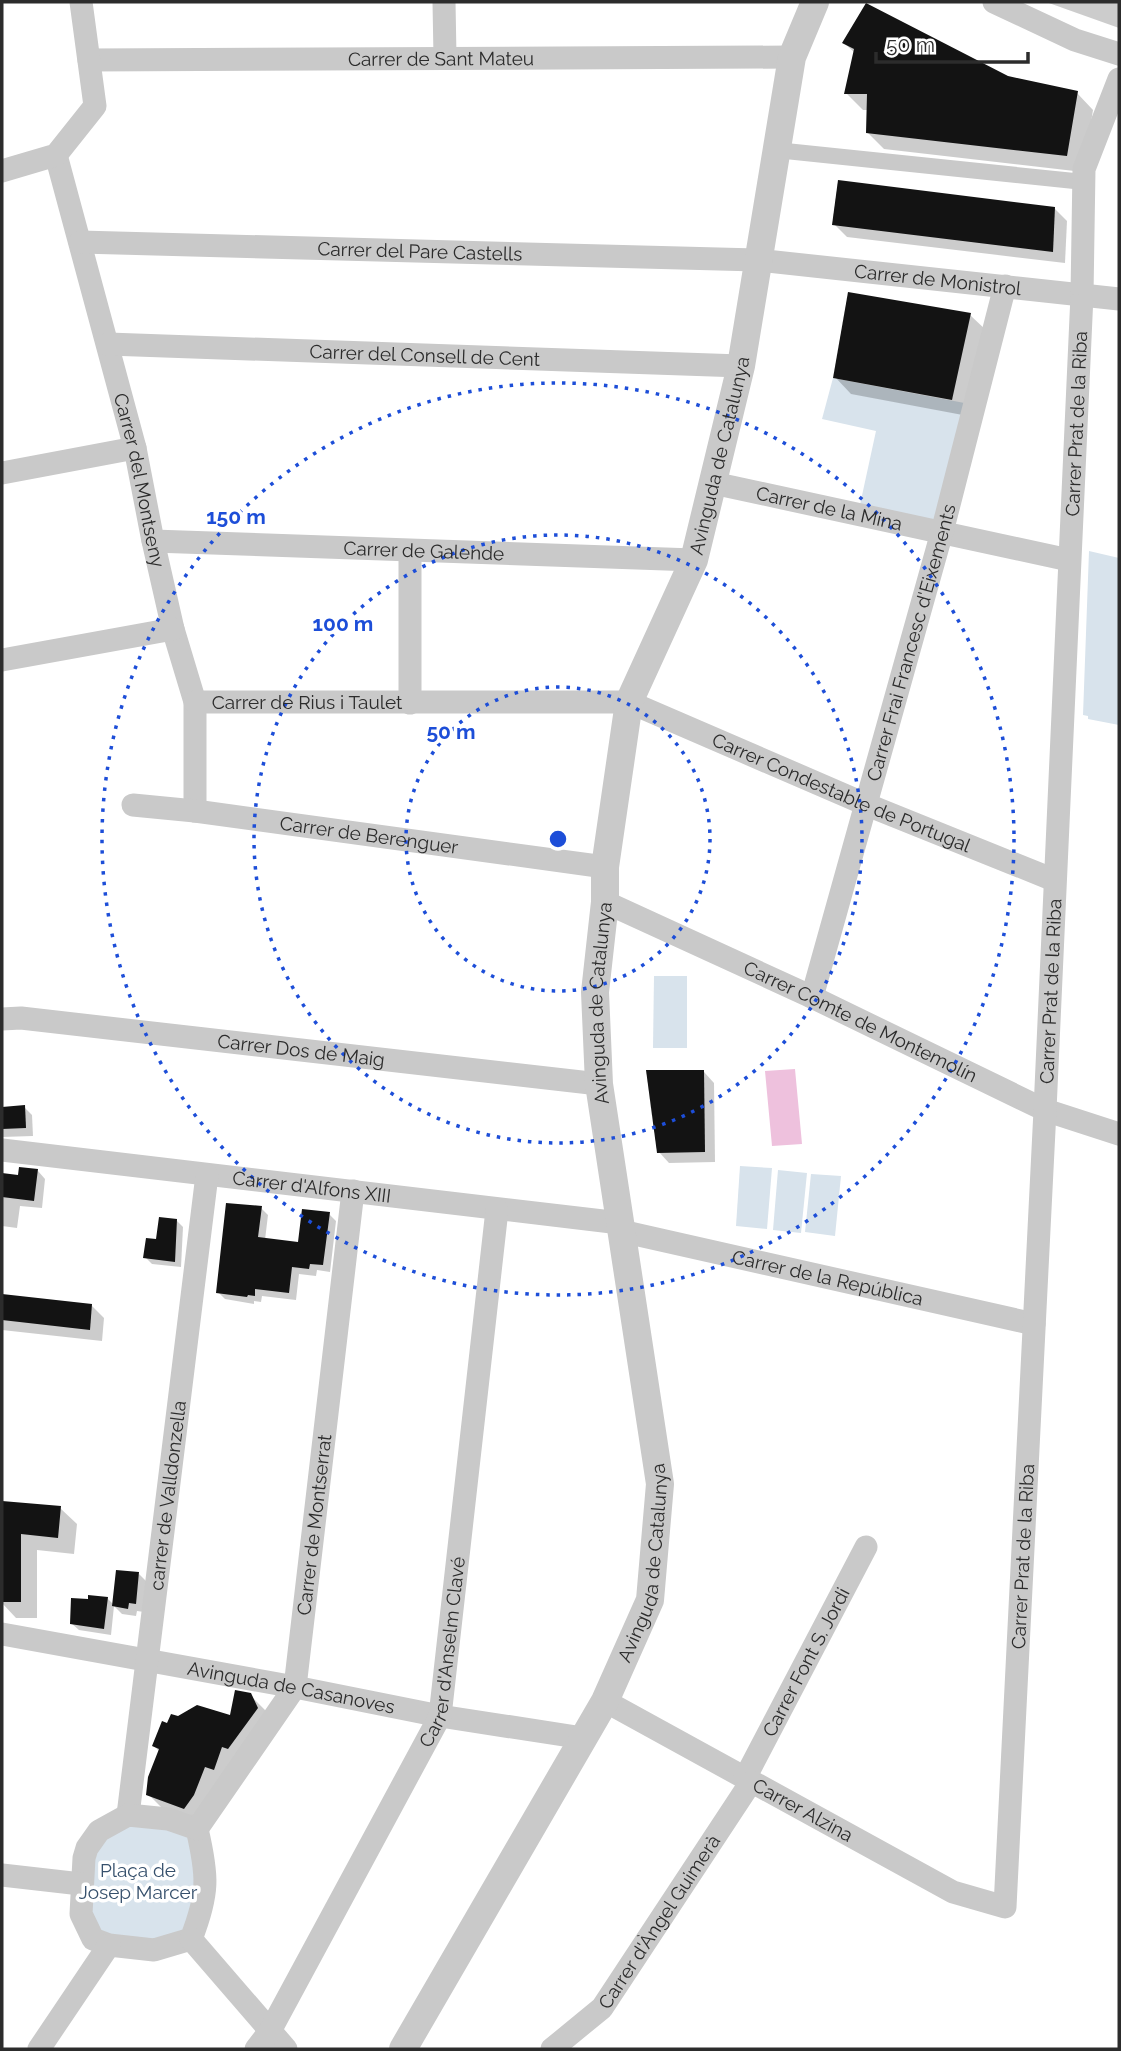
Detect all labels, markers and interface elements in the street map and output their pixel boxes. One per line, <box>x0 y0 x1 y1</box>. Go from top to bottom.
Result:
scale bar <box>876 21 1028 65</box>
text: 50 m <box>886 32 935 57</box>
street label: Carrer de Sant Mateu <box>348 47 534 70</box>
street label: Carrer del Pare Castells <box>317 237 523 265</box>
street label: Carrer de Monistrol <box>853 260 1023 299</box>
street label: Carrer Prat de la Riba <box>1061 331 1091 517</box>
street label: Carrer del Consell de Cent <box>309 340 541 370</box>
street label: Avinguda de Catalunya <box>685 355 753 557</box>
street label: Carrer del Montseny <box>110 391 170 570</box>
street label: Carrer de la Mina <box>754 482 905 535</box>
street label: Carrer Frai Francesc d'Eixements <box>862 502 960 784</box>
text: 150 m <box>206 504 266 529</box>
street label: Carrer de Galende <box>343 537 505 564</box>
text: 100 m <box>313 611 373 636</box>
street label: Carrer de Rius i Taulet <box>212 691 403 713</box>
text: 50 m <box>426 719 476 744</box>
street label: Carrer Condestable de Portugal <box>709 728 975 857</box>
street label: Carrer de Berenguer <box>279 812 460 858</box>
centre of rings <box>546 827 570 851</box>
street label: Carrer Prat de la Riba <box>1035 898 1066 1084</box>
street label: Avinguda de Catalunya <box>584 901 616 1106</box>
street label: Carrer Comte de Montemolín <box>740 956 981 1086</box>
street label: Carrer Dos de Maig <box>216 1030 386 1070</box>
street label: Carrer d'Alfons XIII <box>231 1166 392 1207</box>
street label: Carrer de la República <box>730 1245 925 1310</box>
street label: carrer de Valldonzella <box>145 1399 190 1592</box>
street label: Carrer de Montserrat <box>292 1432 336 1616</box>
street label: Avinguda de Catalunya <box>613 1462 671 1665</box>
street label: Carrer Prat de la Riba <box>1007 1463 1038 1650</box>
street label: Carrer d'Anselm Clavé <box>414 1555 469 1751</box>
street label: Carrer Font S. Jordi <box>758 1584 854 1740</box>
street label: Avinguda de Casanoves <box>186 1657 397 1718</box>
street label: Carrer Alzina <box>749 1773 857 1846</box>
street label: Carrer d'Àngel Guimerà <box>594 1830 724 2013</box>
park label: Plaça de Josep Marcer <box>79 1859 198 1903</box>

